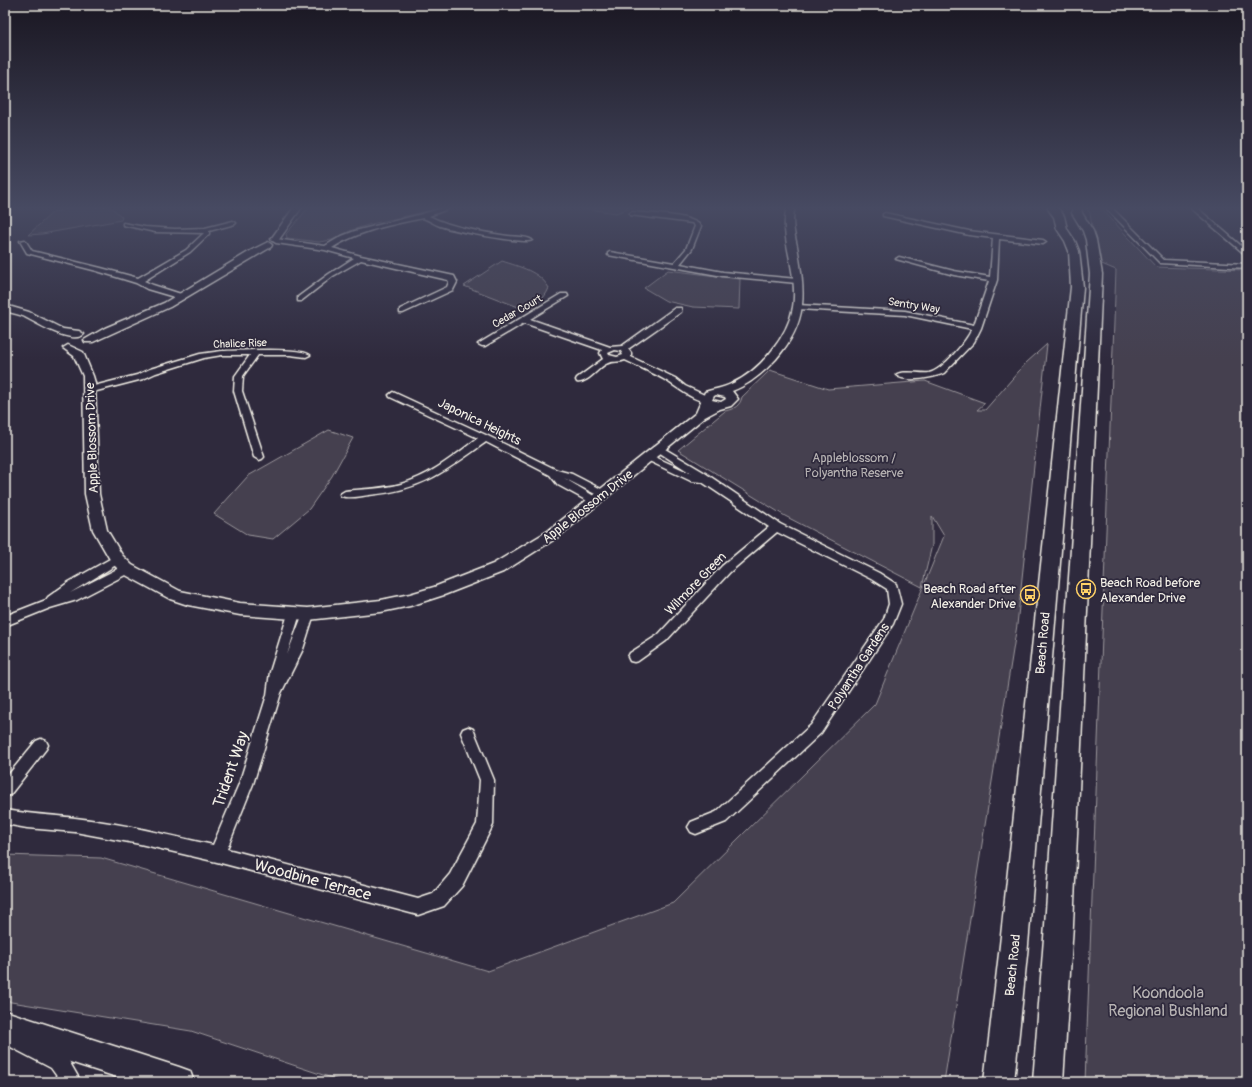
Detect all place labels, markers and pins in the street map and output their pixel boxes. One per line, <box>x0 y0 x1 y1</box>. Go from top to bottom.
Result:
place label: Beach Road before Alexander Drive <box>1100 575 1201 606</box>
bus stop icon: Beach Road before Alexander Drive <box>1075 578 1097 600</box>
place label: Beach Road after Alexander Drive <box>923 581 1017 612</box>
bus stop icon: Beach Road after Alexander Drive <box>1019 584 1041 606</box>

